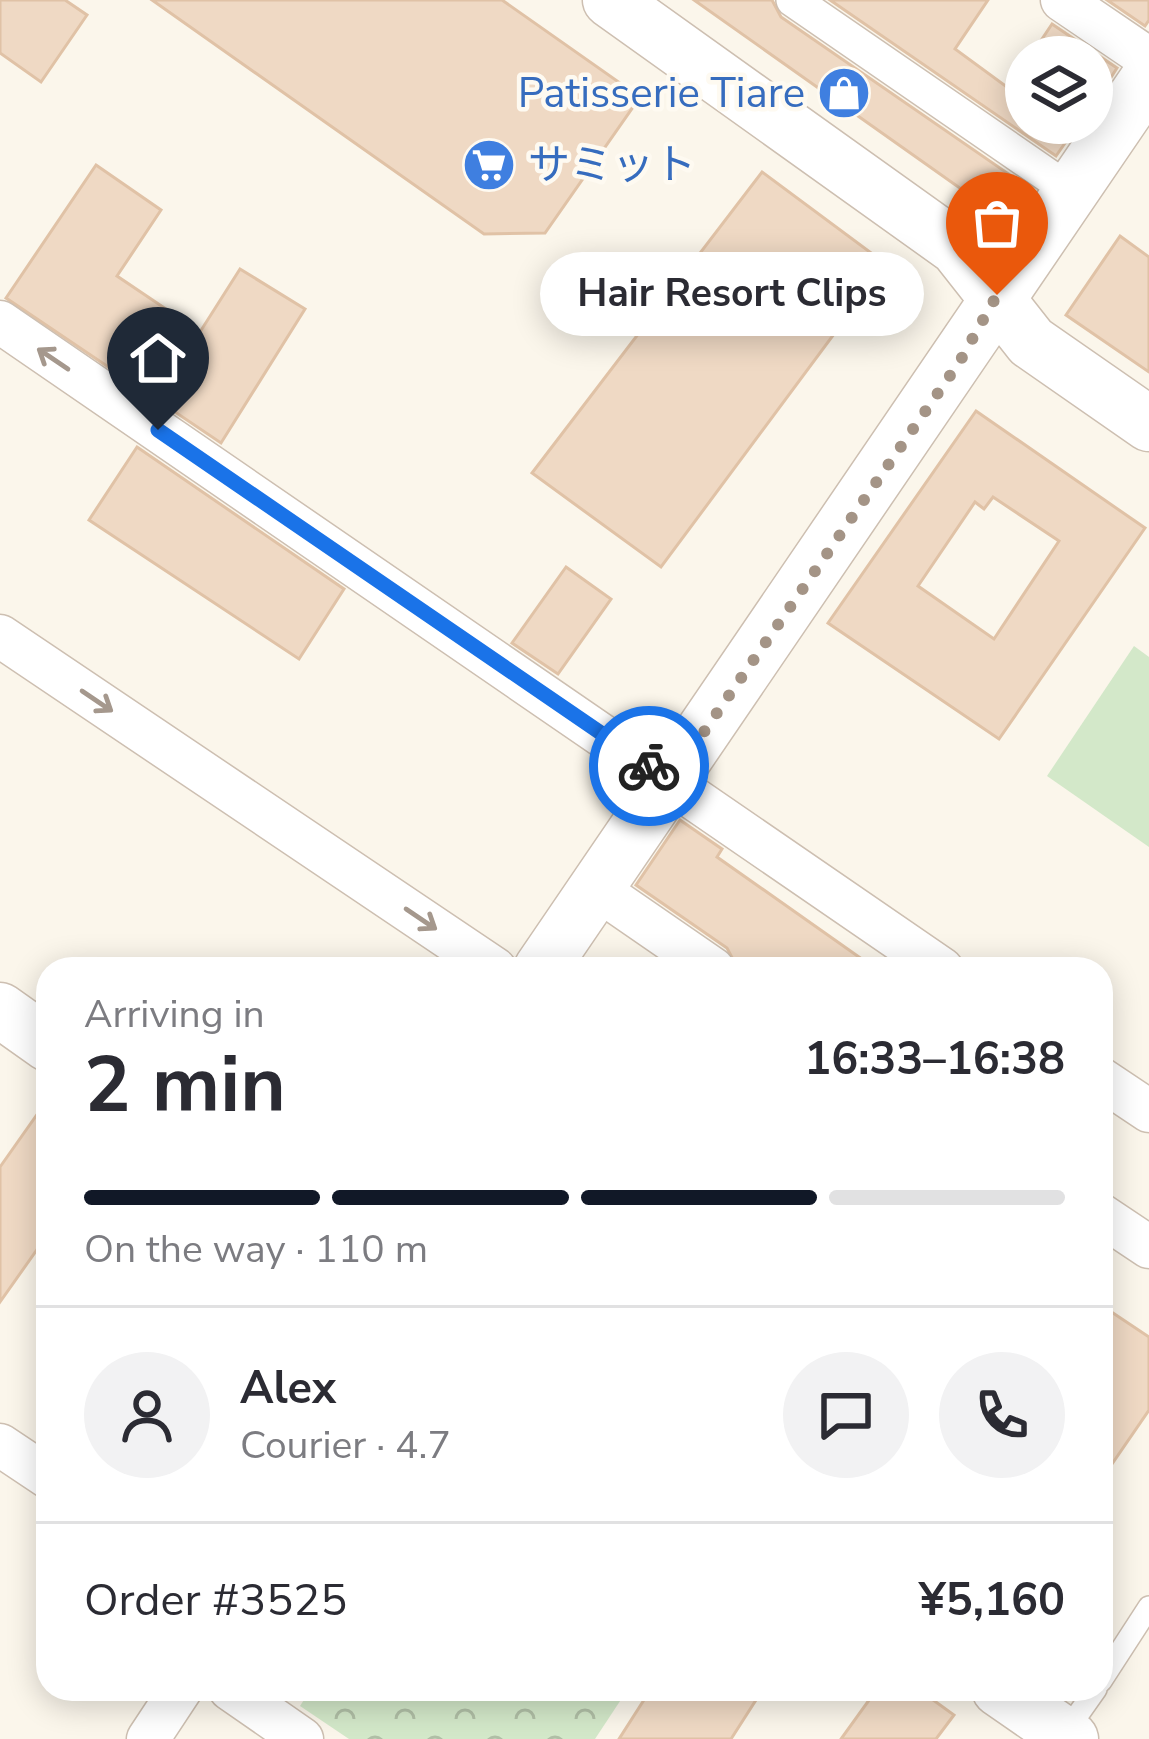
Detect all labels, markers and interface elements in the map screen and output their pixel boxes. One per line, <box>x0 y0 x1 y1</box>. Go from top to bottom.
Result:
map controls <box>1005 36 1113 144</box>
button: layers <box>1005 36 1113 144</box>
place label: Patisserie Tiare <box>518 65 805 122</box>
shop icon: Patisserie Tiare <box>816 65 872 121</box>
supermarket icon: サミット <box>461 137 517 193</box>
place label: サミット <box>528 137 696 194</box>
pin <box>946 172 1048 295</box>
icon: bag <box>964 190 1030 256</box>
callout: Hair Resort Clips <box>541 253 925 337</box>
text: Hair Resort Clips <box>577 267 887 320</box>
pin <box>107 307 209 430</box>
icon: home <box>125 325 191 391</box>
one-way arrow <box>37 347 71 372</box>
one-way arrow <box>80 688 113 713</box>
courier <box>589 706 709 826</box>
icon: bike <box>616 733 682 799</box>
one-way arrow <box>403 906 437 931</box>
text: Arriving in <box>84 988 265 1041</box>
text: 16:33–16:38 <box>804 1029 1065 1090</box>
text: 2 min <box>84 1032 286 1139</box>
text: On the way · 110 m <box>84 1223 428 1276</box>
button: person <box>84 1352 210 1478</box>
button: chat <box>783 1352 909 1478</box>
button: phone <box>939 1352 1065 1478</box>
text: Alex <box>240 1358 336 1419</box>
text: Courier · 4.7 <box>240 1419 451 1472</box>
text: Order #3525 <box>84 1570 347 1631</box>
text: ¥5,160 <box>919 1570 1065 1631</box>

